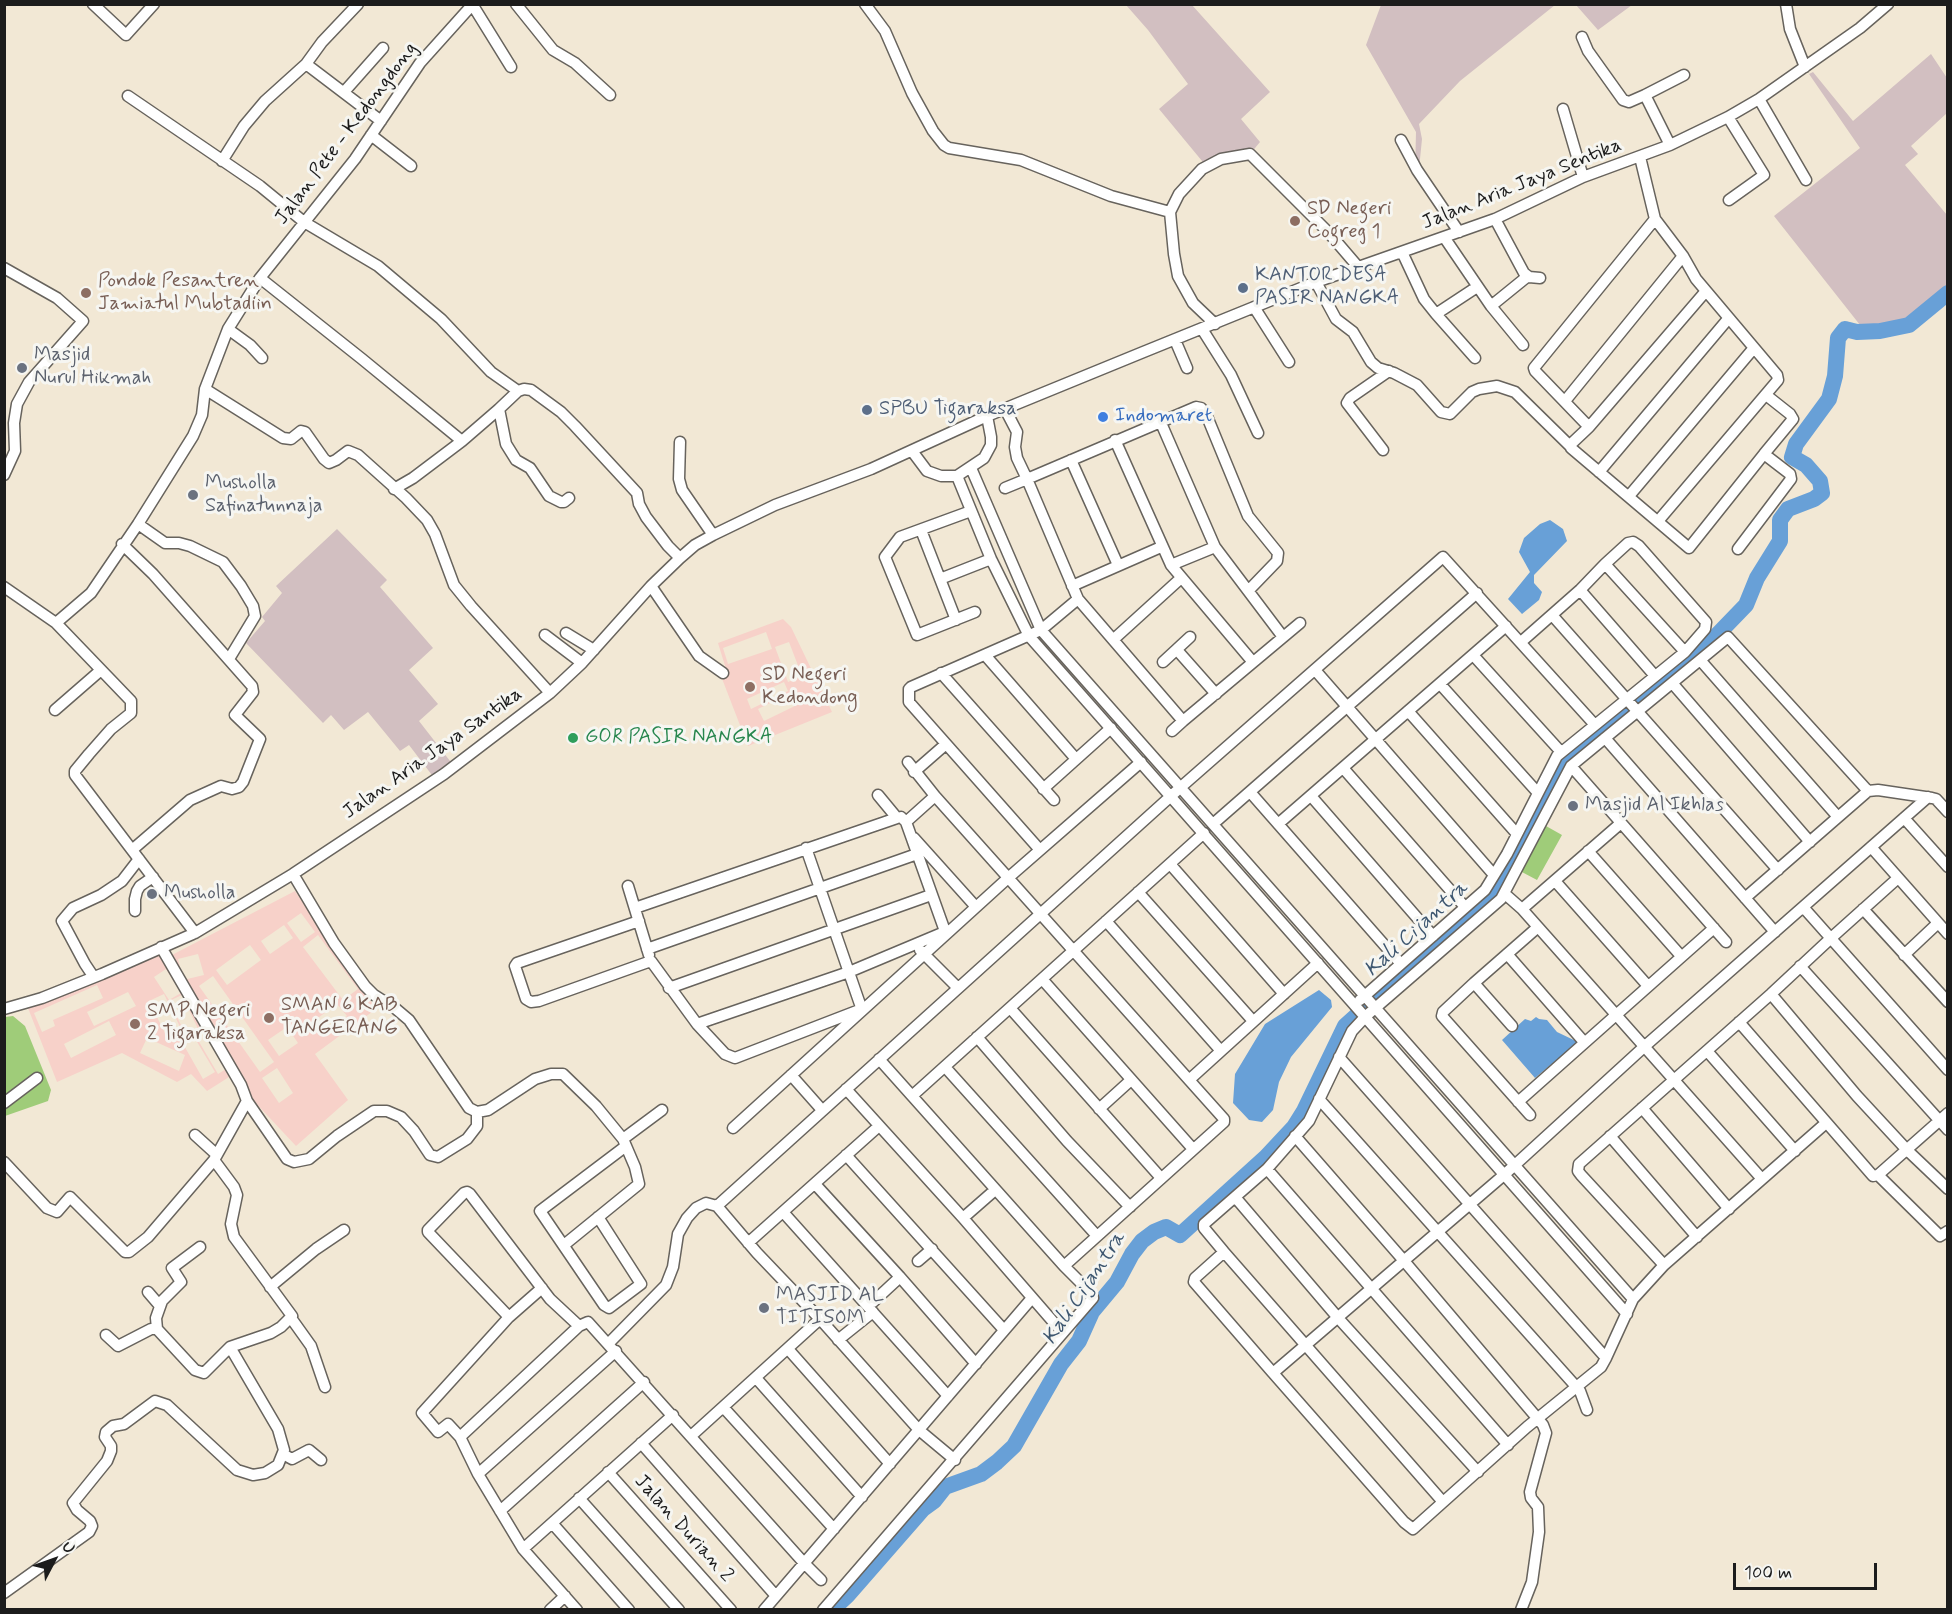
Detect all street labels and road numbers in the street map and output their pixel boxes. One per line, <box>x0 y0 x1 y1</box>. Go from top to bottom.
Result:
street label: Jalan Pete - Kedongdong <box>271 38 423 230</box>
street label: Jalan Aria Jaya Sentika <box>1419 134 1625 236</box>
street label: Jalan Aria Jaya Santika <box>339 683 527 825</box>
street label: Jalan Durian 2 <box>628 1470 738 1588</box>

